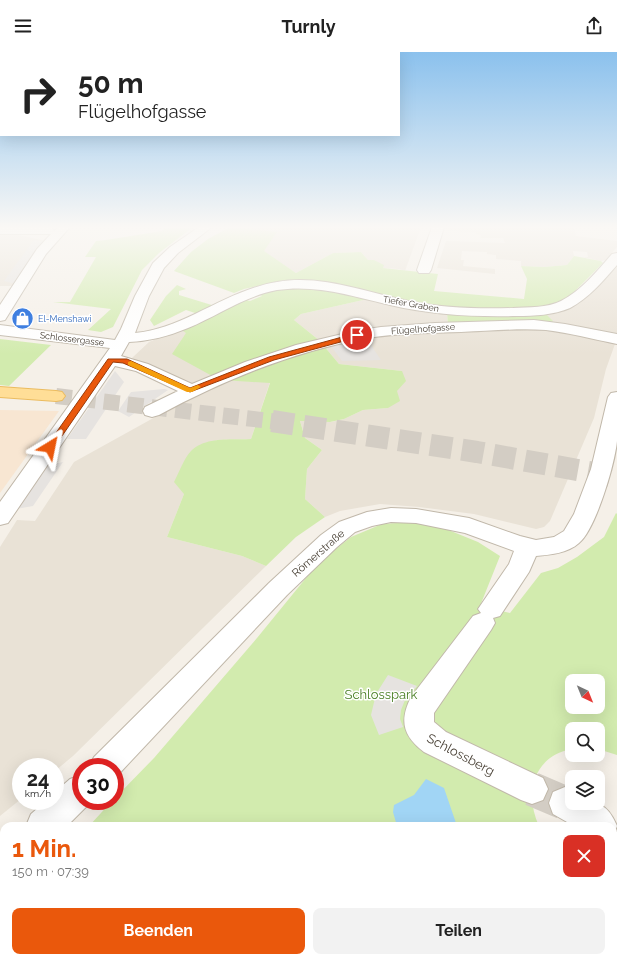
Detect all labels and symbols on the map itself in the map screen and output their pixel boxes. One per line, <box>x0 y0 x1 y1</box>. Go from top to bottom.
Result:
street label: Tiefer Graben <box>382 294 440 314</box>
shop icon: El-Menshawi <box>9 306 35 332</box>
place label: El-Menshawi <box>38 314 92 324</box>
pin <box>340 318 374 352</box>
street label: Flügelhofgasse <box>391 322 456 336</box>
street label: Schlossergasse <box>39 330 106 348</box>
position arrow <box>29 426 71 468</box>
street label: Römerstraße <box>289 527 348 580</box>
north arrow <box>565 674 605 714</box>
park label: Schlosspark <box>345 687 418 702</box>
street label: Schlossberg <box>424 730 497 779</box>
speed limit sign: 30 <box>72 758 124 810</box>

